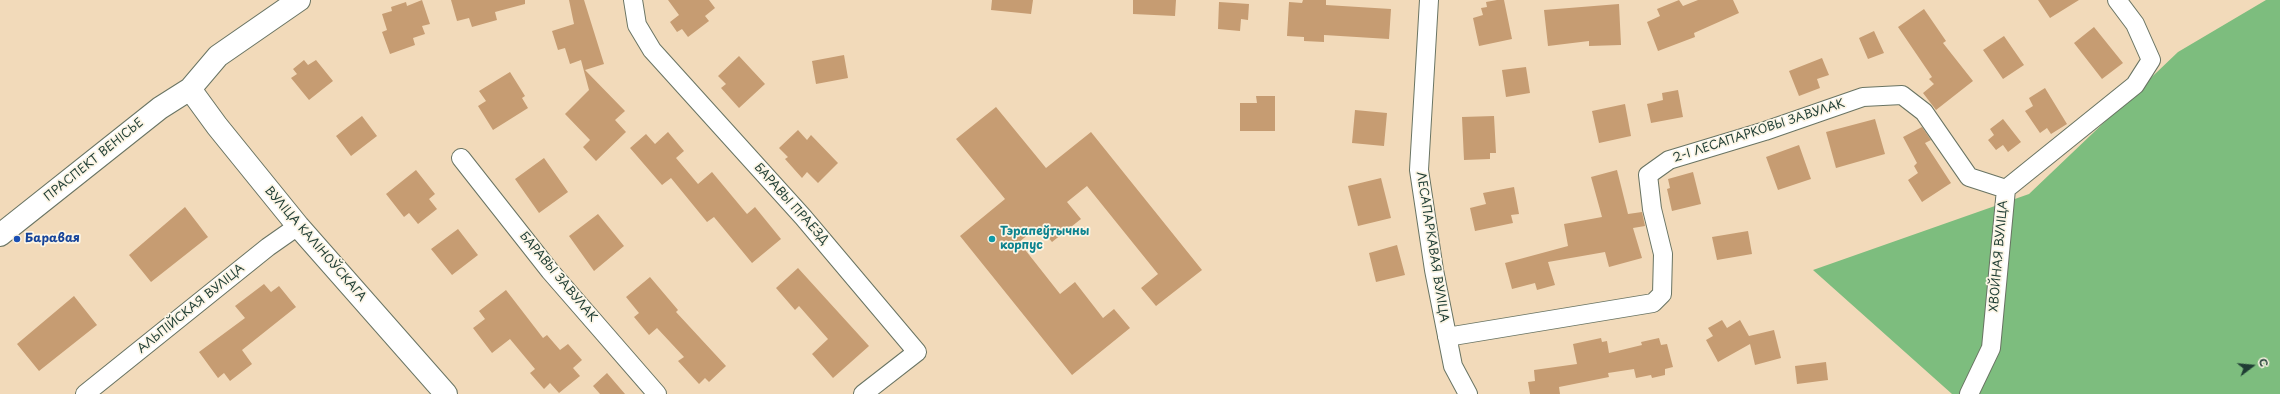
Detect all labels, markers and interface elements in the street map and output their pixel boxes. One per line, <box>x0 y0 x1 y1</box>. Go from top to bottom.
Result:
street label: 2-І ЛЕСАПАРКОВЫ ЗАВУЛАК <box>1671 96 1847 166</box>
street label: ПРАСПЕКТ ВЕНІСЬЕ <box>42 116 146 204</box>
street label: БАРАВЫ ПРАЕЗД <box>751 160 831 248</box>
street label: ЛЕСАПАРКАВАЯ ВУЛІЦА <box>1413 171 1451 323</box>
street label: ВУЛІЦА КАЛІНОЎСКАГА <box>261 184 369 304</box>
street label: ХВОЙНАЯ ВУЛІЦА <box>1987 200 2011 312</box>
place label: Тэрапеўтычны корпус <box>1000 225 1089 253</box>
street label: БАРАВЫ ЗАВУЛАК <box>516 229 600 325</box>
place label: Баравая <box>25 232 80 246</box>
marker: Баравая <box>12 234 22 244</box>
marker: Тэрапеўтычны корпус <box>987 234 997 244</box>
street label: АЛЬПІЙСКАЯ ВУЛІЦА <box>135 261 247 357</box>
north arrow <box>2232 346 2272 386</box>
text: С <box>2255 356 2273 369</box>

